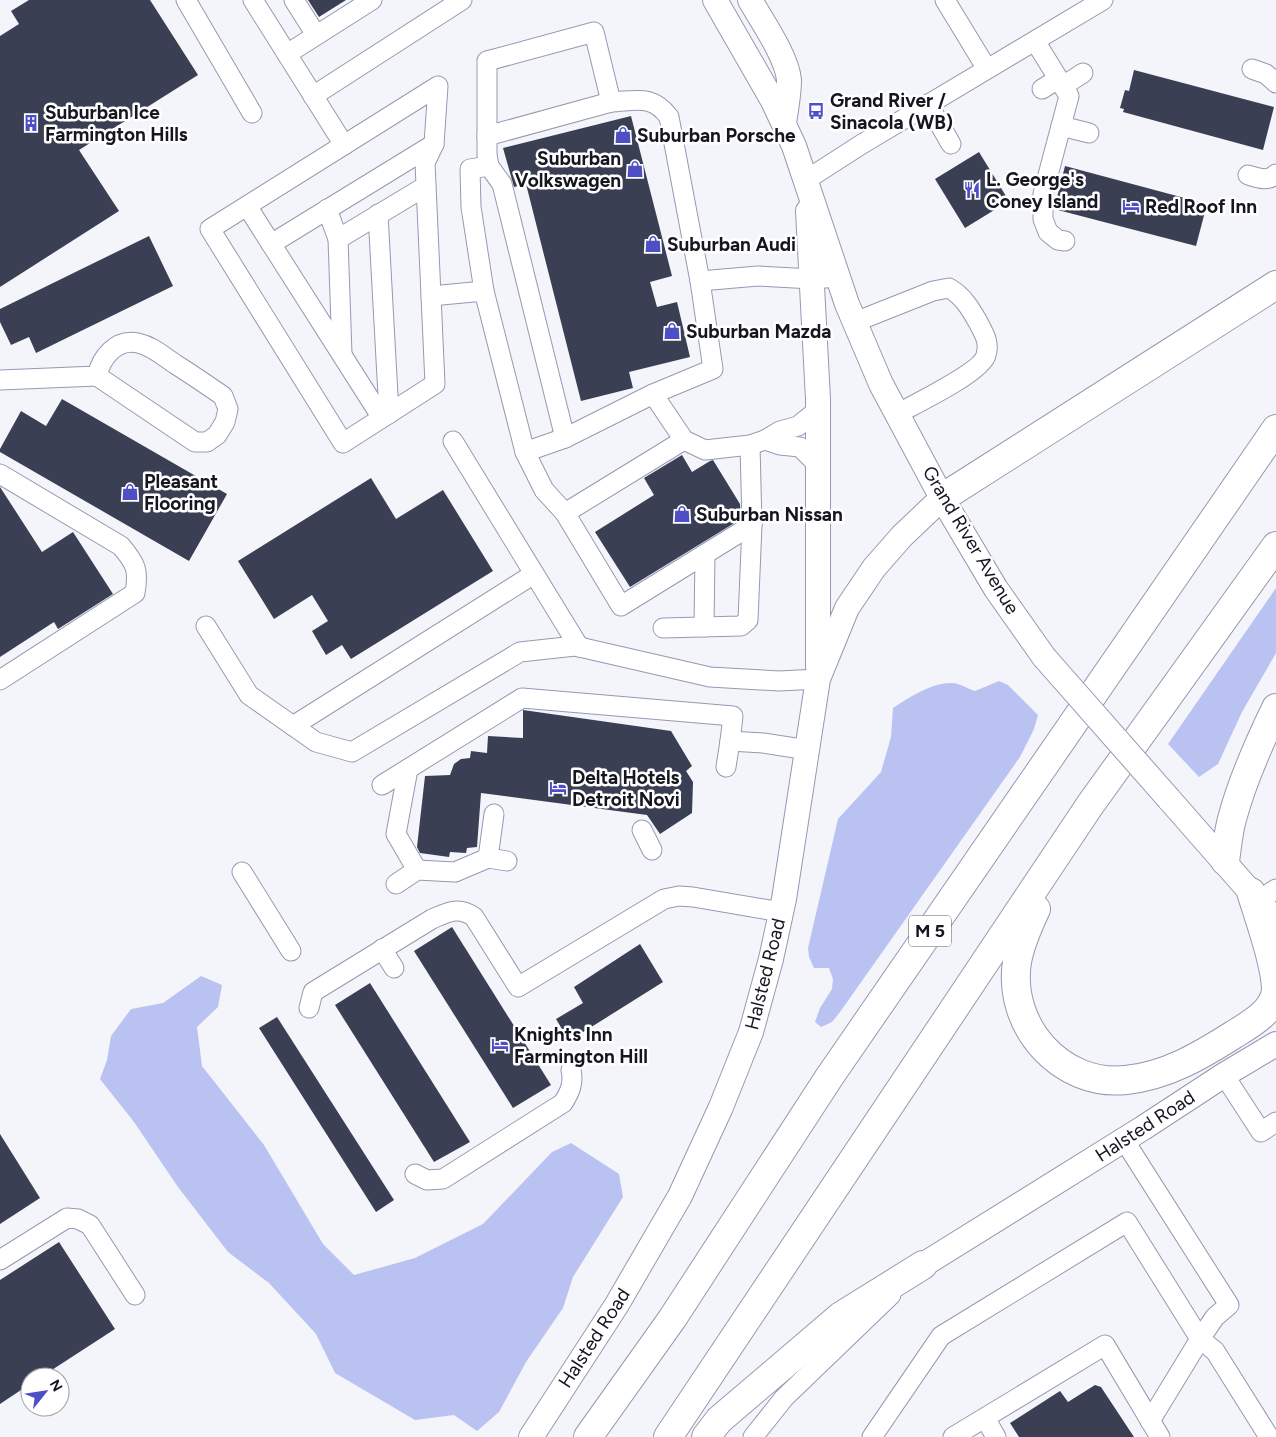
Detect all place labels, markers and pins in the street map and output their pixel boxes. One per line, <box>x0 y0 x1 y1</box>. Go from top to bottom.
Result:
place label: Grand River / Sinacola (WB) <box>830 89 953 134</box>
place label: Suburban Ice Farmington Hills <box>45 101 188 146</box>
bus stop icon: Grand River / Sinacola (WB) <box>806 101 826 121</box>
building icon: Suburban Ice Farmington Hills <box>21 113 41 133</box>
place label: Suburban Porsche <box>637 124 796 147</box>
shop icon: Suburban Porsche <box>613 125 633 145</box>
place label: Suburban Volkswagen <box>515 147 621 192</box>
shop icon: Suburban Volkswagen <box>625 159 645 179</box>
place label: L. George's Coney Island <box>986 168 1098 213</box>
restaurant icon: L. George's Coney Island <box>962 180 982 200</box>
place label: Red Roof Inn <box>1145 195 1257 218</box>
hotel icon: Red Roof Inn <box>1121 196 1141 216</box>
place label: Suburban Audi <box>667 233 796 256</box>
shop icon: Suburban Audi <box>643 234 663 254</box>
place label: Suburban Mazda <box>686 320 831 343</box>
shop icon: Suburban Mazda <box>662 321 682 341</box>
place label: Pleasant Flooring <box>144 470 219 515</box>
shop icon: Pleasant Flooring <box>120 482 140 502</box>
place label: Suburban Nissan <box>696 503 843 526</box>
shop icon: Suburban Nissan <box>672 504 692 524</box>
place label: Delta Hotels Detroit Novi <box>572 766 680 811</box>
hotel icon: Delta Hotels Detroit Novi <box>548 778 568 798</box>
place label: Knights Inn Farmington Hill <box>514 1023 648 1068</box>
hotel icon: Knights Inn Farmington Hill <box>490 1035 510 1055</box>

